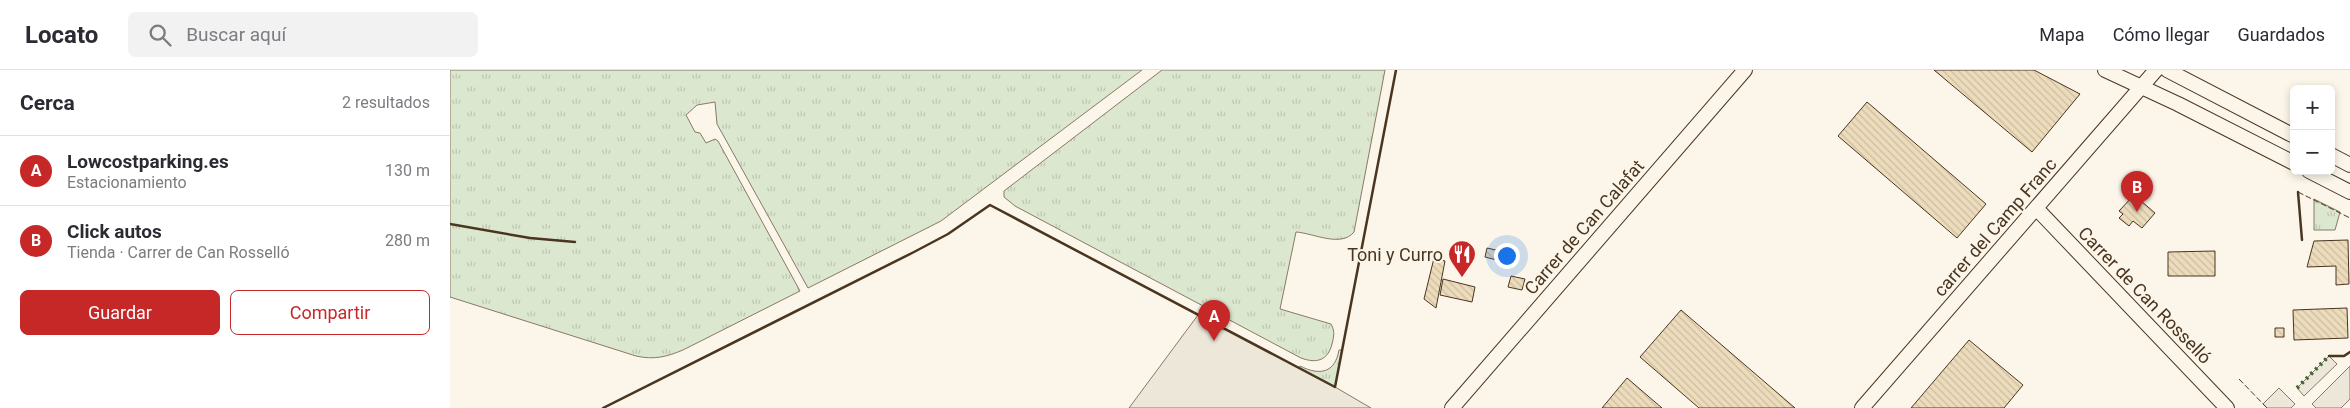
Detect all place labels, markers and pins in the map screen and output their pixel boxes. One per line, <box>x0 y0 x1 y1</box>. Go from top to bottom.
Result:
pin: B <box>2121 171 2153 212</box>
restaurant icon: Toni y Curro <box>1447 239 1477 278</box>
place label: Toni y Curro <box>1347 244 1443 265</box>
pin: A <box>1198 300 1230 341</box>

